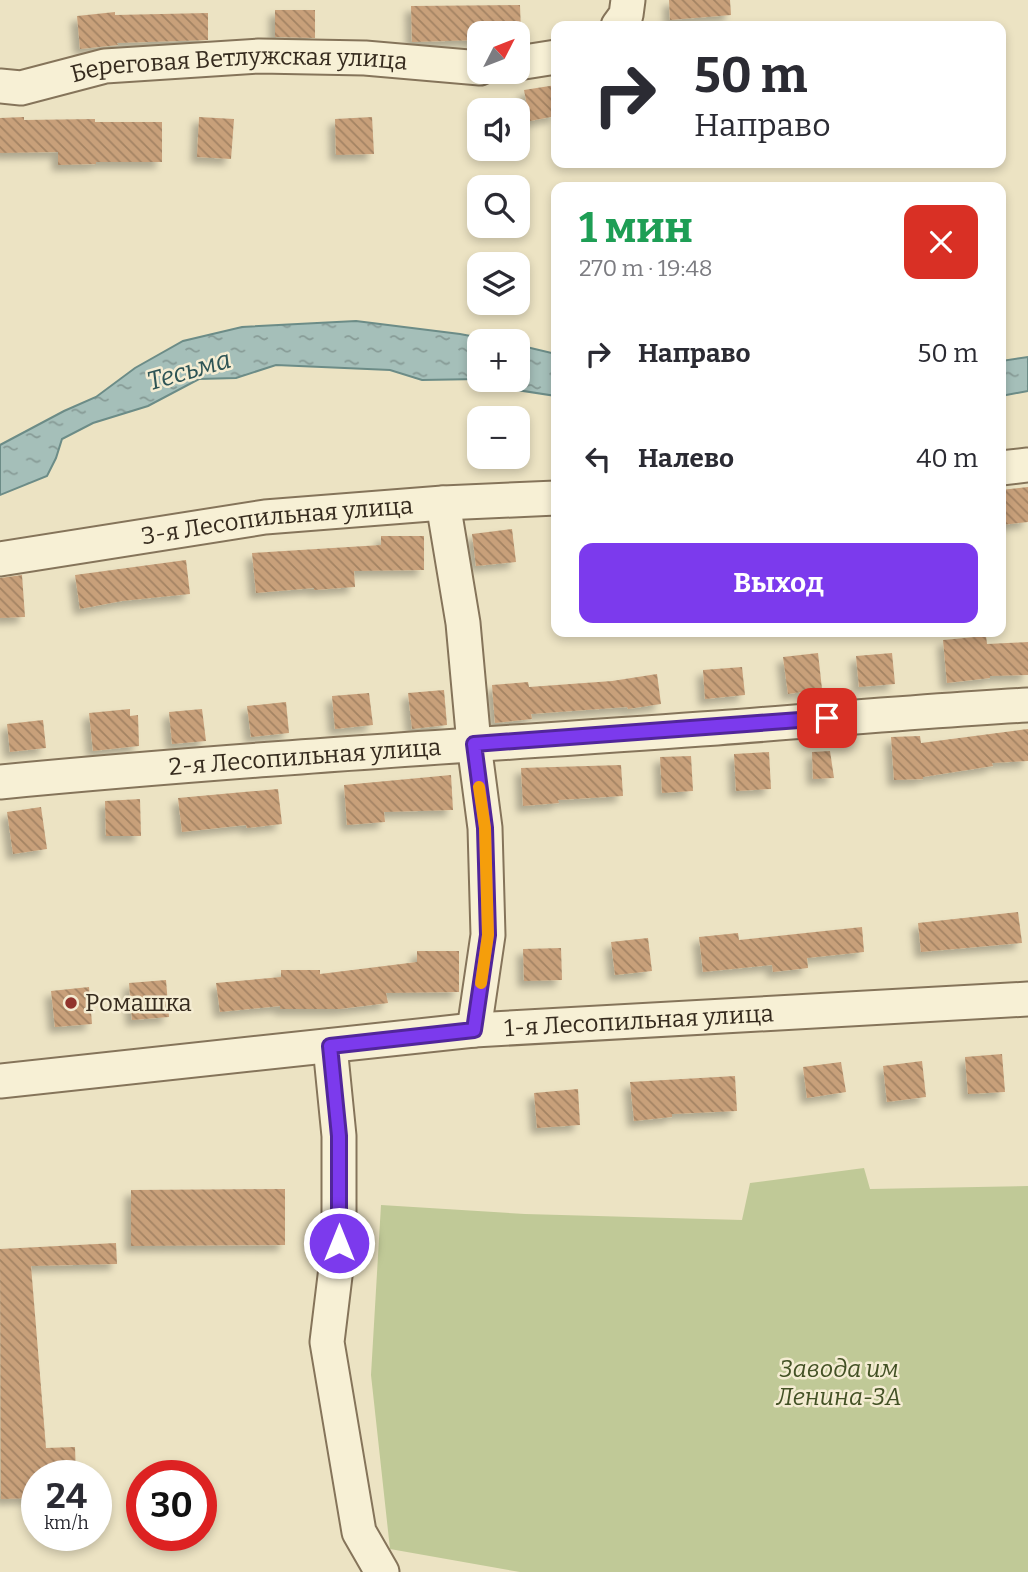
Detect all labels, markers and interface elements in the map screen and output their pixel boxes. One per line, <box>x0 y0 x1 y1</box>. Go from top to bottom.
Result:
north arrow <box>467 21 530 84</box>
map controls <box>467 21 530 469</box>
street label: Береговая Ветлужская улица <box>68 42 409 88</box>
text: 50 m <box>694 46 807 105</box>
icon: right <box>579 49 670 140</box>
button: sound <box>467 98 530 161</box>
text: Направо <box>694 106 831 144</box>
button: search <box>467 175 530 238</box>
text: 1 мин <box>579 203 693 253</box>
button: close <box>904 205 978 279</box>
button: layers <box>467 252 530 315</box>
text: 270 m · 19:48 <box>579 254 713 282</box>
button: + <box>467 329 530 392</box>
icon: right <box>579 335 617 373</box>
text: Направо <box>638 338 751 369</box>
text: 50 m <box>917 338 978 369</box>
water label: Тесьма <box>144 344 235 397</box>
button: − <box>467 406 530 469</box>
icon: left <box>579 440 617 478</box>
text: Налево <box>638 443 734 474</box>
text: 40 m <box>916 443 978 474</box>
street label: 3-я Лесопильная улица <box>139 491 414 550</box>
button: Выход <box>579 543 978 623</box>
pin <box>797 688 857 748</box>
icon: arrive <box>808 699 846 737</box>
street label: 2-я Лесопильная улица <box>168 733 442 781</box>
place label: Ромашка <box>85 989 192 1017</box>
marker: Ромашка <box>63 995 79 1011</box>
street label: 1-я Лесопильная улица <box>504 999 774 1042</box>
position arrow <box>302 1206 376 1280</box>
park label: Завода им Ленина-3А <box>776 1355 901 1411</box>
speed limit sign: 30 <box>126 1460 217 1551</box>
text: 24 <box>46 1475 87 1517</box>
text: km/h <box>44 1512 89 1534</box>

